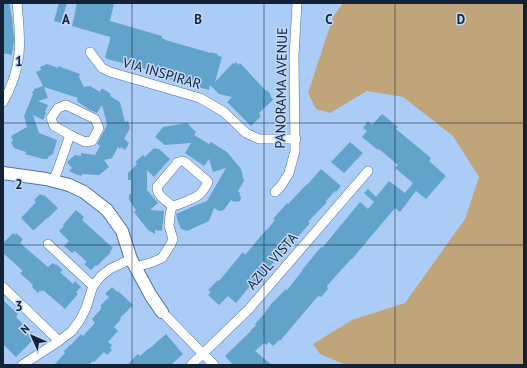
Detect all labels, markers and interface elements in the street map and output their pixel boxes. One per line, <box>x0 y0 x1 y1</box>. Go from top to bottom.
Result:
text: A <box>62 11 70 28</box>
text: B <box>194 11 202 28</box>
text: C <box>325 11 333 28</box>
text: D <box>457 11 465 28</box>
street label: PANORAMA AVENUE <box>271 27 291 149</box>
text: 1 <box>15 53 23 70</box>
street label: VIA INSPIRAR <box>120 53 203 93</box>
text: 2 <box>15 176 23 193</box>
street label: AZUL VISTA <box>243 228 302 293</box>
text: 3 <box>15 298 23 315</box>
north arrow <box>12 316 52 356</box>
text: N <box>17 321 32 336</box>

